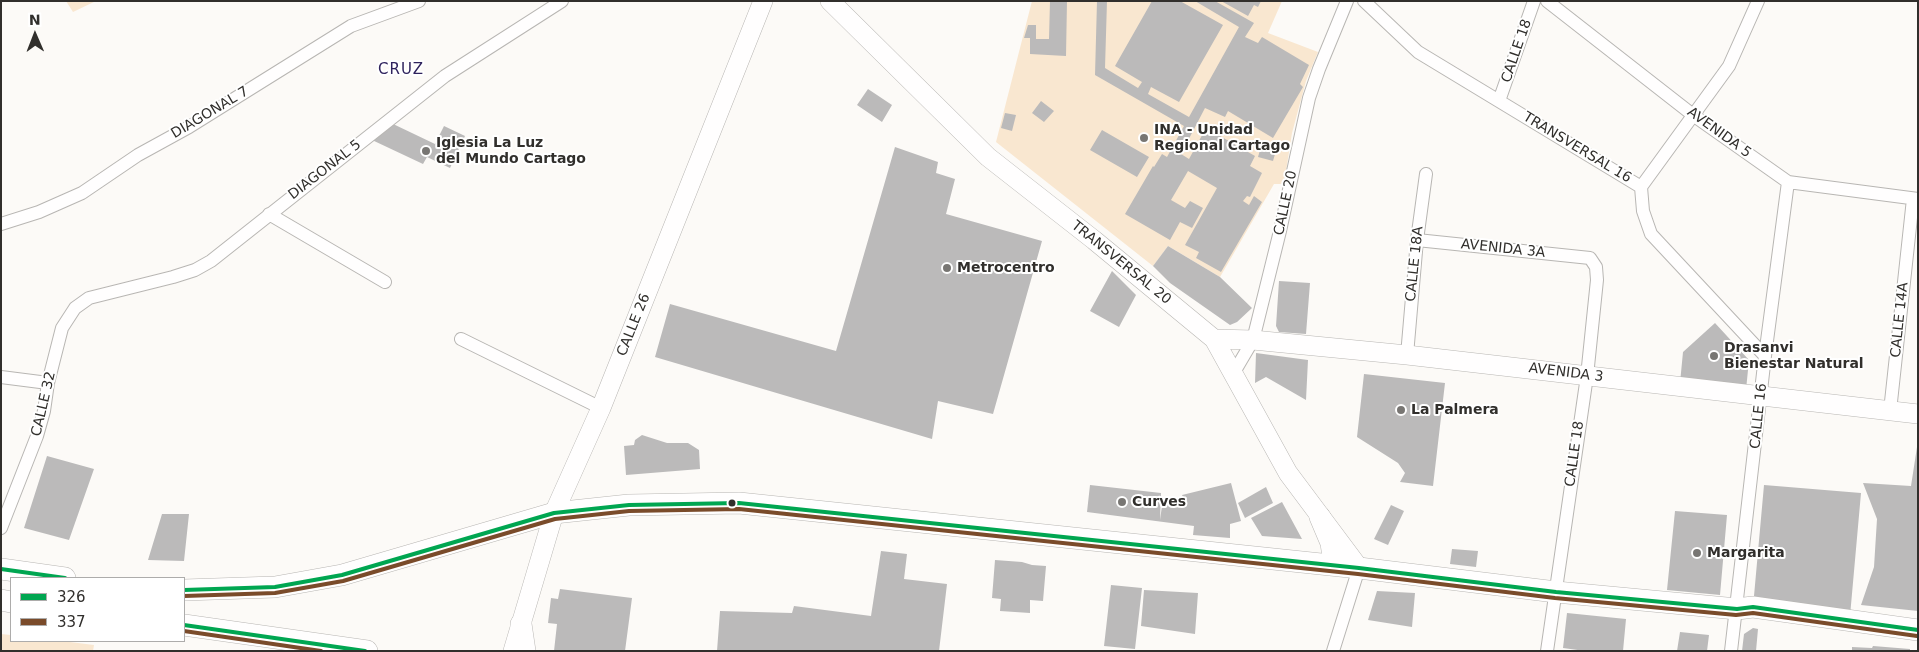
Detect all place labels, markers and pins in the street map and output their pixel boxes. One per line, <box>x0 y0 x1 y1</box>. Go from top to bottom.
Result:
place label: INA - Unidad Regional Cartago <box>1154 122 1290 154</box>
marker: INA - Unidad Regional Cartago <box>1138 132 1150 144</box>
place label: Iglesia La Luz del Mundo Cartago <box>436 135 586 168</box>
marker: Iglesia La Luz del Mundo Cartago <box>420 145 432 157</box>
place label: Metrocentro <box>957 260 1055 276</box>
marker: Metrocentro <box>941 262 953 274</box>
place label: Drasanvi Bienestar Natural <box>1724 340 1864 372</box>
marker: Drasanvi Bienestar Natural <box>1708 350 1720 362</box>
place label: La Palmera <box>1411 402 1499 418</box>
marker: La Palmera <box>1395 404 1407 416</box>
place label: Curves <box>1132 494 1186 510</box>
marker: Curves <box>1116 496 1128 508</box>
unlabelled marker <box>727 498 737 508</box>
place label: Margarita <box>1707 545 1785 561</box>
marker: Margarita <box>1691 547 1703 559</box>

